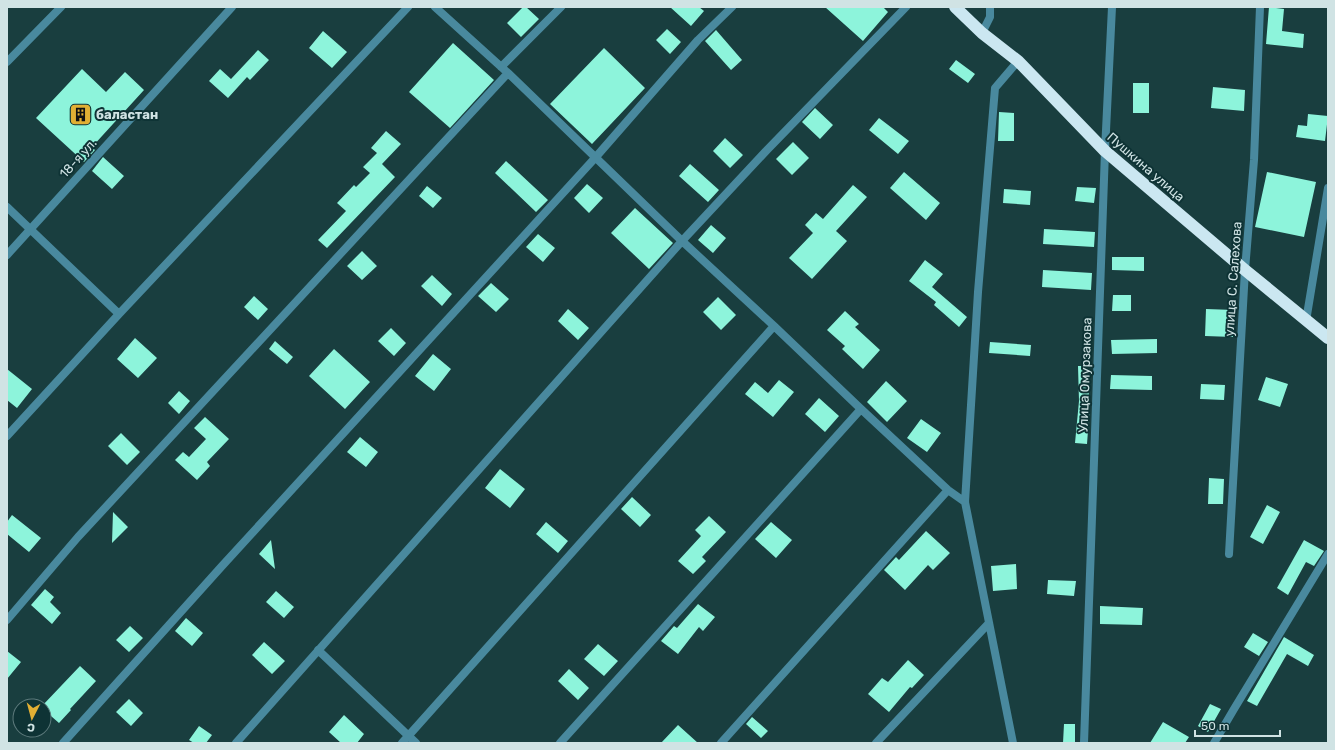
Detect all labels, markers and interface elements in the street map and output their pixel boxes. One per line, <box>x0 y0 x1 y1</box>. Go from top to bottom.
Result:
building icon: баластан <box>67 101 93 127</box>
place label: баластан <box>96 107 158 122</box>
street label: Пушкина улица <box>1104 129 1188 205</box>
street label: 18-я ул. <box>56 135 100 181</box>
street label: улица С. Салехова <box>1221 221 1245 337</box>
street label: Улица Омурзакова <box>1075 317 1095 433</box>
north arrow <box>12 698 52 738</box>
scale bar <box>1195 712 1280 738</box>
text: 50 m <box>1201 719 1229 733</box>
text: С <box>26 721 36 734</box>

